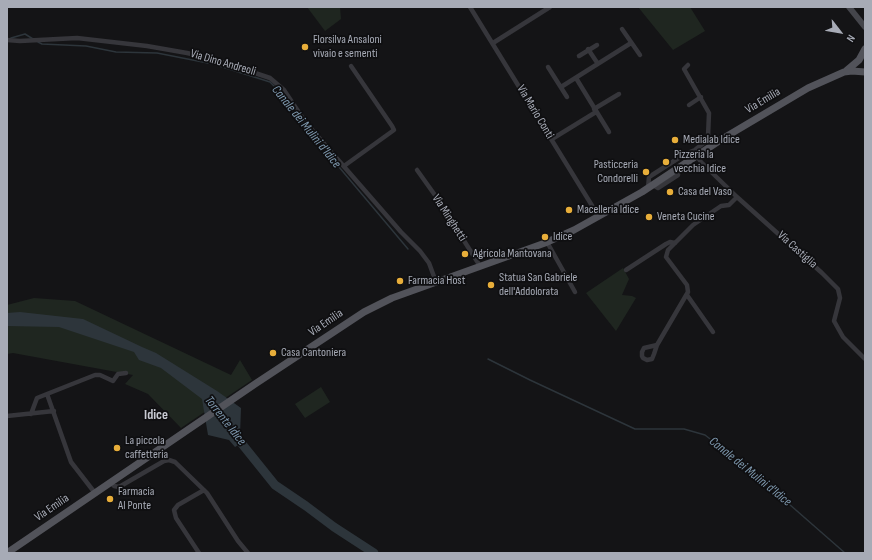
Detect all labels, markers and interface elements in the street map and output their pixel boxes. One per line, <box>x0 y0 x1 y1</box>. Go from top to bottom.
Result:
north arrow <box>820 12 860 52</box>
place label: Florsilva Ansaloni vivaio e sementi <box>313 33 382 61</box>
text: N <box>844 33 858 44</box>
marker: Florsilva Ansaloni vivaio e sementi <box>300 42 310 52</box>
street label: Via Dino Andreoli <box>189 47 257 79</box>
street label: Via Mario Conti <box>513 82 557 142</box>
water label: Canale dei Mulini d'Idice <box>268 83 344 171</box>
street label: Via Emilia <box>743 85 783 117</box>
place label: Medialab Idice <box>683 133 740 147</box>
marker: Medialab Idice <box>670 135 680 145</box>
place label: Pizzeria la vecchia Idice <box>674 148 726 176</box>
marker: Pizzeria la vecchia Idice <box>661 157 671 167</box>
place label: Pasticceria Condorelli <box>594 158 638 186</box>
marker: Pasticceria Condorelli <box>641 167 651 177</box>
place label: Casa del Vaso <box>678 185 732 199</box>
marker: Casa del Vaso <box>665 187 675 197</box>
street label: Via Minghetti <box>429 192 469 244</box>
place label: Macelleria Idice <box>577 203 639 217</box>
marker: Macelleria Idice <box>564 205 574 215</box>
place label: Veneta Cucine <box>657 210 715 224</box>
marker: Veneta Cucine <box>644 212 654 222</box>
street label: Via Castiglia <box>774 228 820 272</box>
place label: Idice <box>553 230 572 244</box>
marker: Idice <box>540 232 550 242</box>
place label: Agricola Mantovana <box>473 247 552 261</box>
marker: Agricola Mantovana <box>460 249 470 259</box>
place label: Statua San Gabriele dell'Addolorata <box>499 271 577 299</box>
place label: Farmacia Host <box>408 274 465 288</box>
marker: Farmacia Host <box>395 276 405 286</box>
marker: Statua San Gabriele dell'Addolorata <box>486 280 496 290</box>
street label: Via Emilia <box>306 306 346 340</box>
place label: Casa Cantoniera <box>281 346 346 360</box>
marker: Casa Cantoniera <box>268 348 278 358</box>
water label: Torrente Idice <box>201 393 249 449</box>
district label: Idice <box>144 407 168 423</box>
place label: La piccola caffetteria <box>125 434 168 462</box>
water label: Canale dei Mulini d'Idice <box>706 434 794 510</box>
marker: La piccola caffetteria <box>112 443 122 453</box>
place label: Farmacia Al Ponte <box>118 485 154 513</box>
street label: Via Emilia <box>32 491 72 525</box>
marker: Farmacia Al Ponte <box>105 494 115 504</box>

